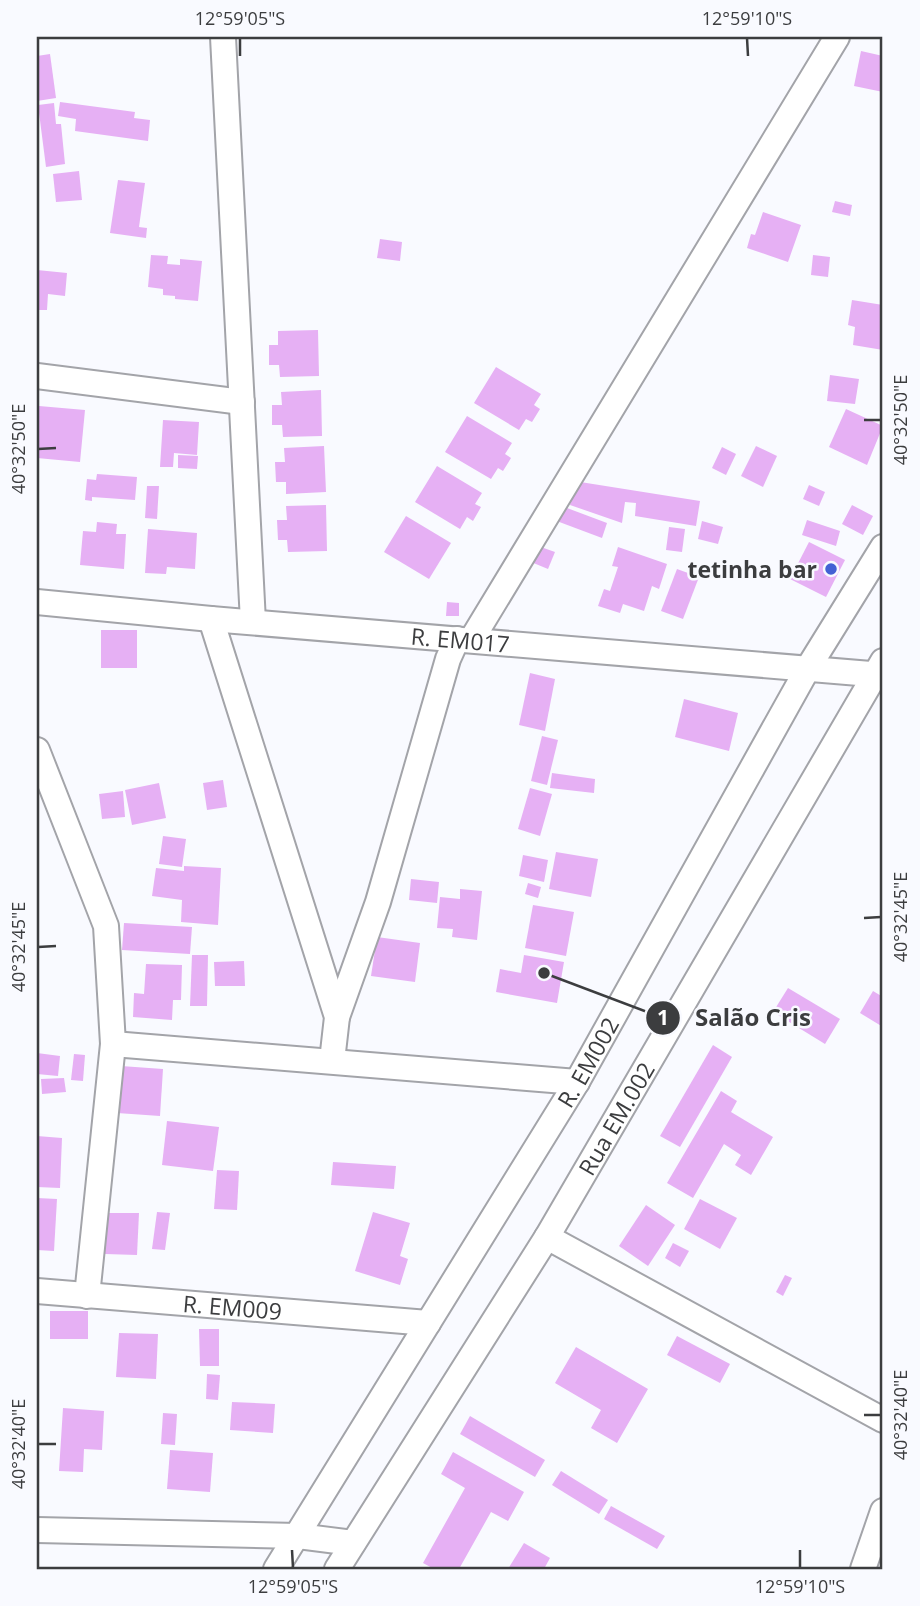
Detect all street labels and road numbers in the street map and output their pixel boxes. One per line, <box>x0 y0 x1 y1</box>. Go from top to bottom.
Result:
street label: R. EM017 <box>410 620 511 660</box>
street label: R. EM002 <box>549 1011 626 1113</box>
street label: Rua EM.002 <box>571 1056 662 1181</box>
street label: R. EM009 <box>182 1287 283 1327</box>

